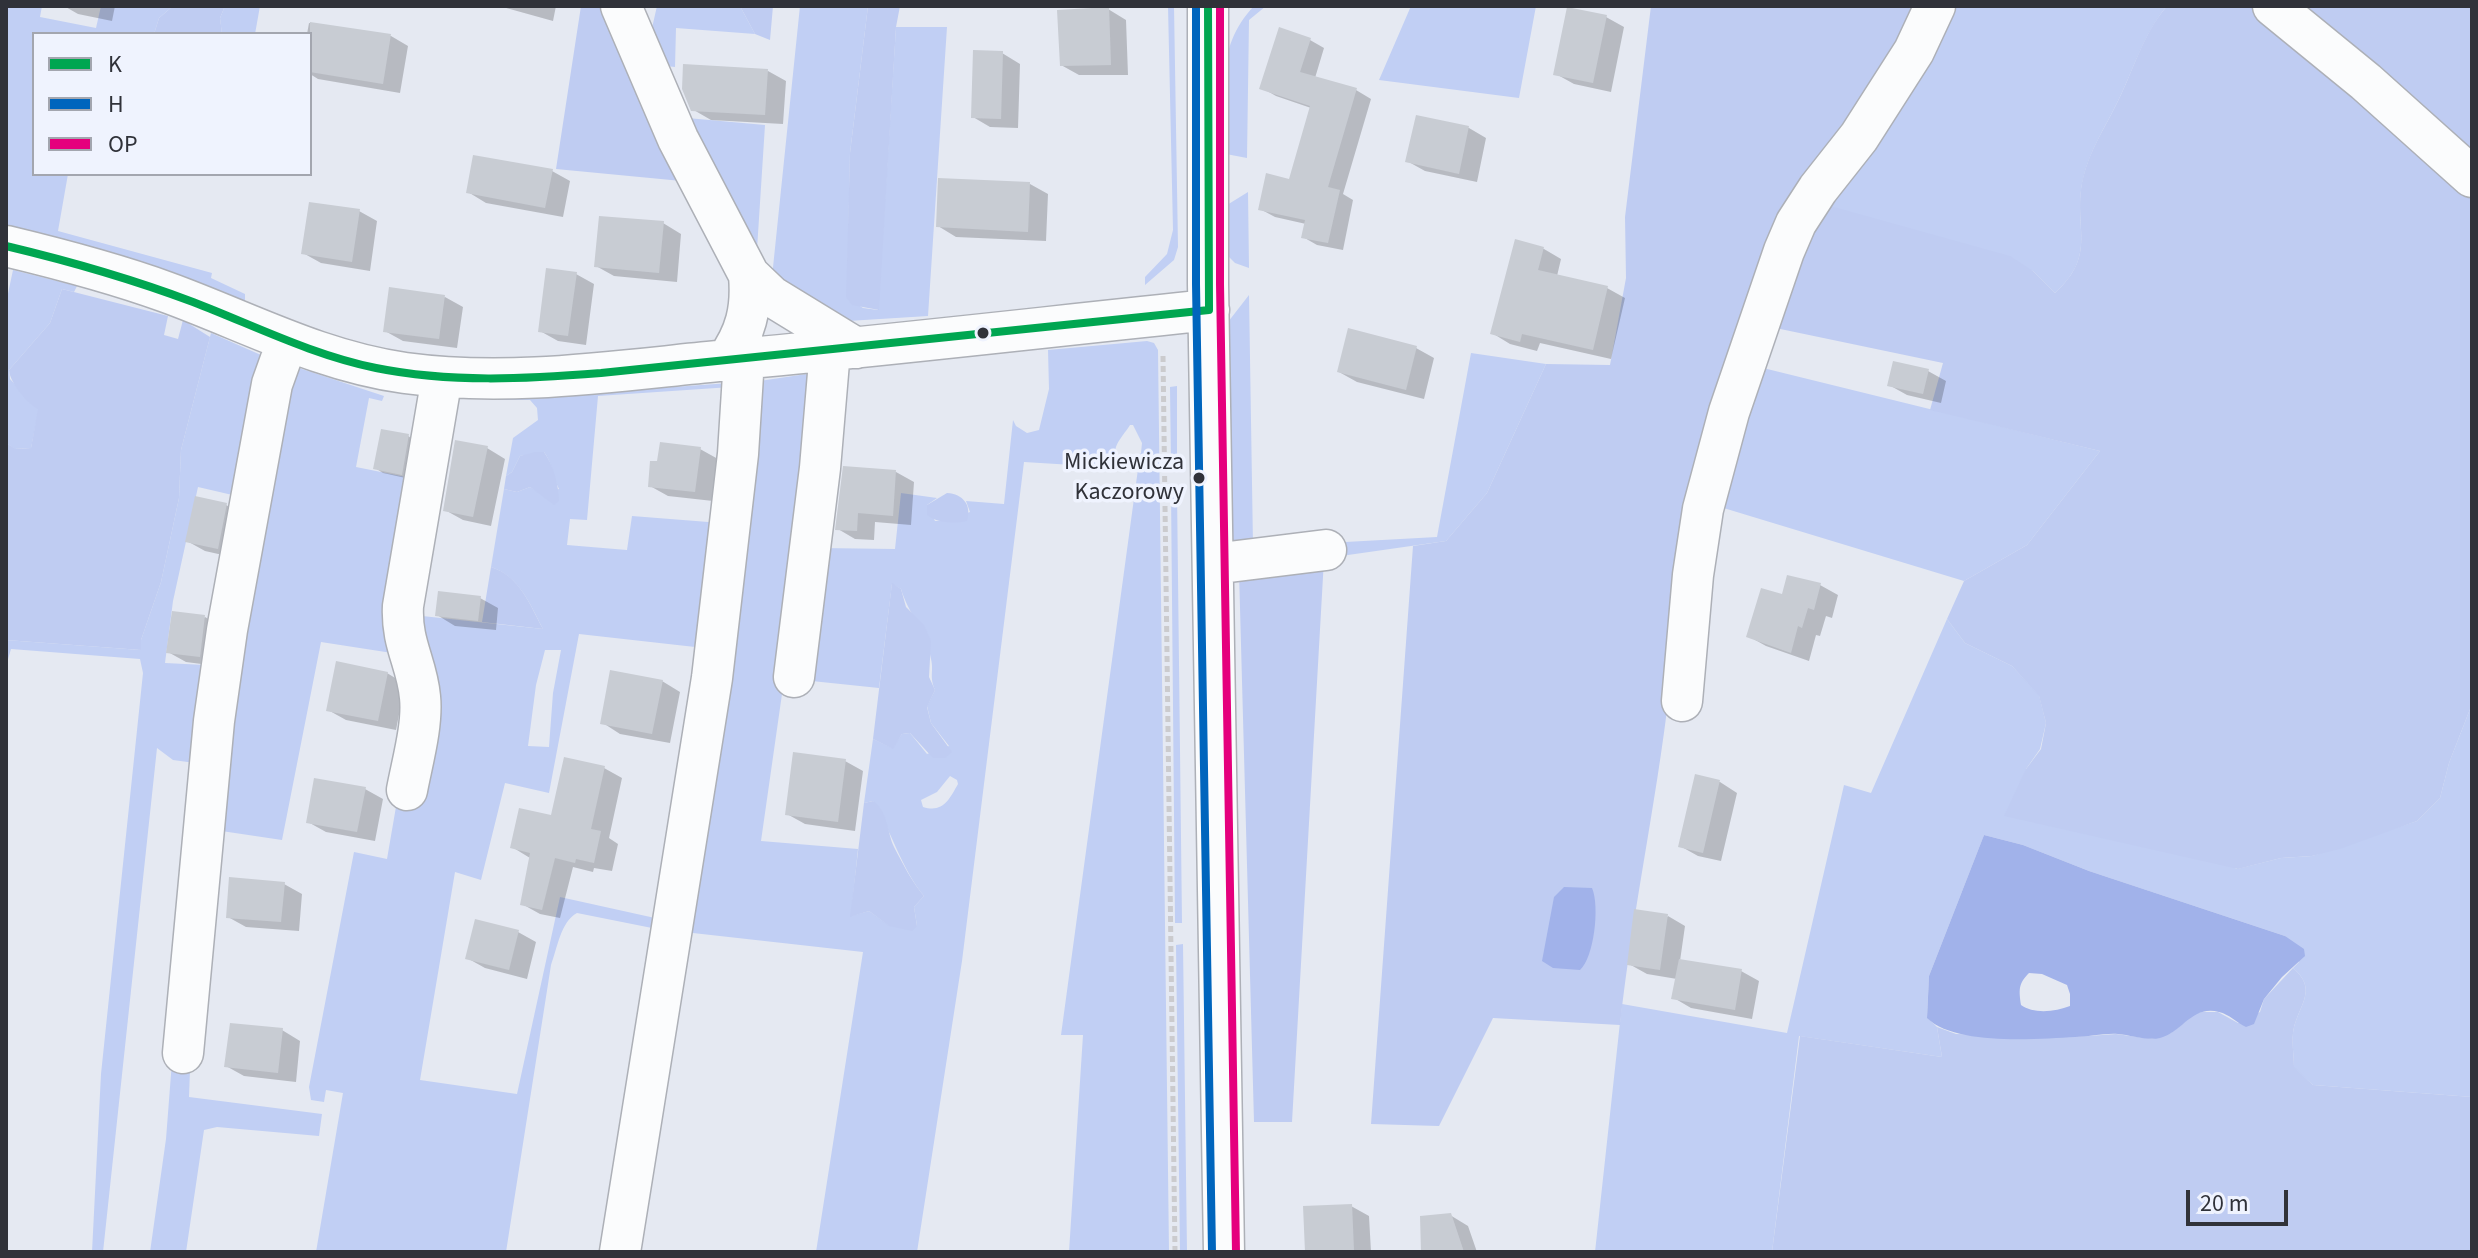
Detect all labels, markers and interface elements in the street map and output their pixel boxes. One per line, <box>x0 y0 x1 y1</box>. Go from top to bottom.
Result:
legend <box>32 32 312 176</box>
text: K <box>108 47 122 82</box>
text: H <box>108 87 124 122</box>
text: OP <box>108 127 138 162</box>
unlabelled marker <box>975 325 991 341</box>
place label: Mickiewicza Kaczorowy <box>1064 450 1184 506</box>
marker: Mickiewicza Kaczorowy <box>1191 470 1207 486</box>
scale bar <box>2190 1174 2292 1224</box>
text: 20 m <box>2200 1186 2249 1221</box>

